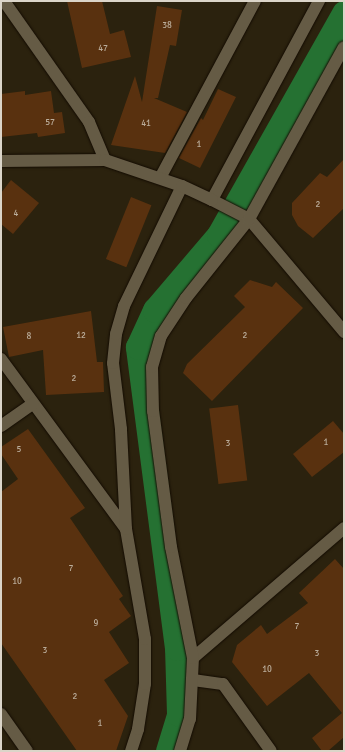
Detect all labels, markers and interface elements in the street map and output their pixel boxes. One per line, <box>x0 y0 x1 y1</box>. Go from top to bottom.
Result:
house number: 38 <box>162 21 172 31</box>
house number: 47 <box>98 44 108 54</box>
house number: 57 <box>45 118 55 128</box>
house number: 41 <box>141 119 151 129</box>
house number: 1 <box>197 140 201 150</box>
house number: 2 <box>316 200 320 210</box>
house number: 4 <box>14 209 18 219</box>
house number: 12 <box>76 331 86 341</box>
house number: 2 <box>243 331 247 341</box>
house number: 8 <box>27 332 31 342</box>
house number: 2 <box>72 374 76 384</box>
house number: 1 <box>324 438 328 448</box>
house number: 3 <box>226 439 230 449</box>
house number: 5 <box>17 445 21 455</box>
house number: 7 <box>69 564 73 574</box>
house number: 10 <box>12 577 22 587</box>
house number: 9 <box>94 619 98 629</box>
house number: 7 <box>295 622 299 632</box>
house number: 3 <box>43 646 47 656</box>
house number: 3 <box>315 649 319 659</box>
house number: 10 <box>262 665 272 675</box>
house number: 2 <box>73 692 77 702</box>
house number: 1 <box>98 719 102 729</box>

